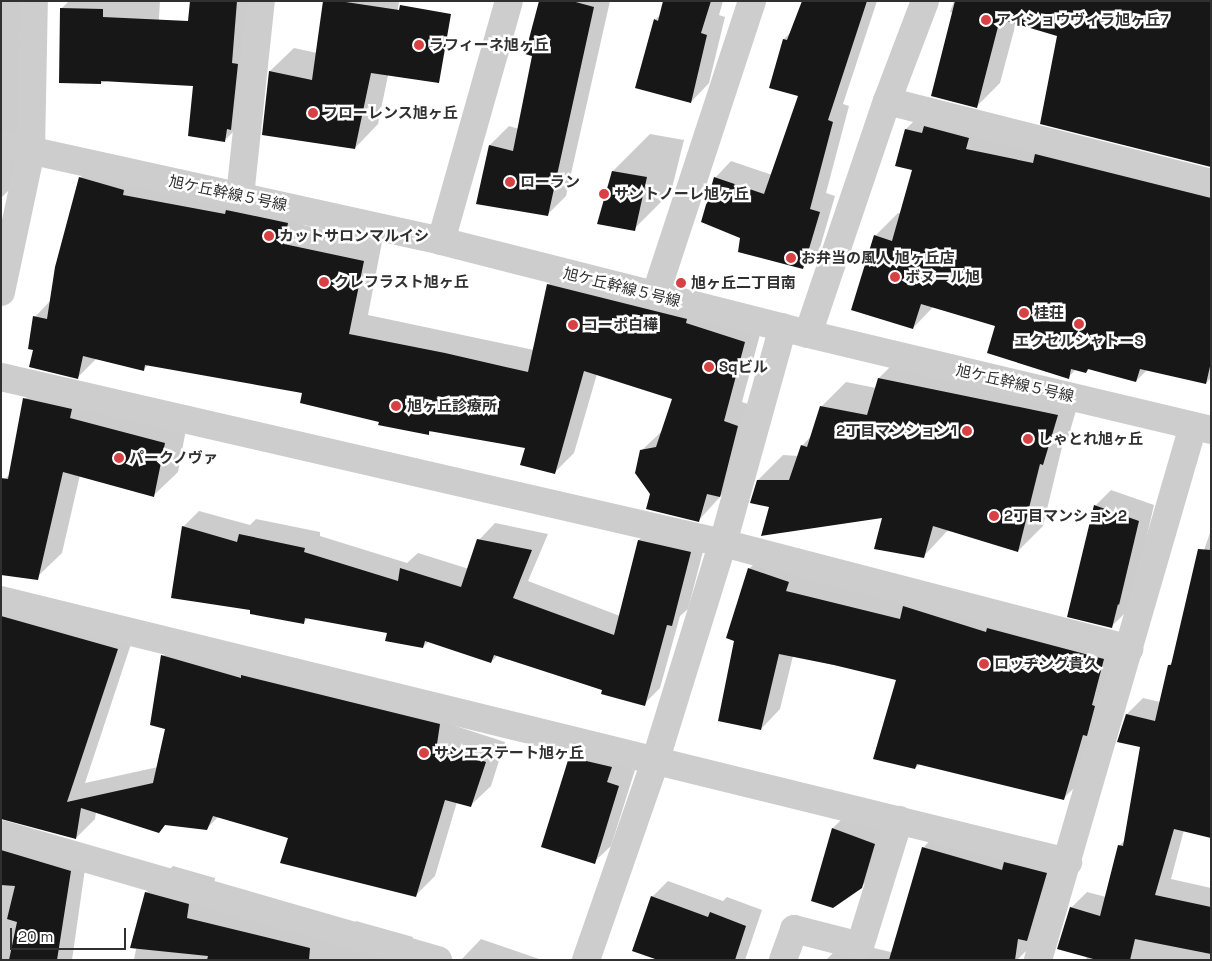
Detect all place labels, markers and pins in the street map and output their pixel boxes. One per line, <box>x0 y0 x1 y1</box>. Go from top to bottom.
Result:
place label: アイショウヴィラ旭ヶ丘7 <box>996 11 1169 29</box>
marker: アイショウヴィラ旭ヶ丘7 <box>980 14 992 26</box>
place label: ラフィーネ旭ヶ丘 <box>429 36 549 54</box>
marker: ラフィーネ旭ヶ丘 <box>413 39 425 51</box>
place label: フローレンス旭ヶ丘 <box>323 104 458 122</box>
marker: フローレンス旭ヶ丘 <box>307 107 319 119</box>
place label: ローラン <box>520 173 580 191</box>
marker: ローラン <box>504 176 516 188</box>
place label: サントノーレ旭ヶ丘 <box>614 185 749 203</box>
marker: サントノーレ旭ヶ丘 <box>598 188 610 200</box>
place label: カットサロンマルイシ <box>279 227 429 245</box>
marker: カットサロンマルイシ <box>263 230 275 242</box>
place label: お弁当の風人 旭ヶ丘店 <box>801 249 955 267</box>
marker: お弁当の風人 旭ヶ丘店 <box>785 252 797 264</box>
place label: ボヌール旭 <box>905 268 980 286</box>
marker: ボヌール旭 <box>889 271 901 283</box>
place label: クレフラスト旭ヶ丘 <box>334 273 469 291</box>
place label: 旭ヶ丘二丁目南 <box>691 274 796 292</box>
marker: クレフラスト旭ヶ丘 <box>318 276 330 288</box>
marker: 旭ヶ丘二丁目南 <box>675 277 687 289</box>
place label: 桂荘 <box>1034 304 1064 322</box>
marker: 桂荘 <box>1018 307 1030 319</box>
place label: コーポ白樺 <box>583 316 658 334</box>
marker: エクセルシャトーS <box>1073 318 1085 330</box>
marker: コーポ白樺 <box>567 319 579 331</box>
place label: エクセルシャトーS <box>1014 332 1144 350</box>
place label: Sqビル <box>719 358 768 376</box>
marker: Sqビル <box>703 361 715 373</box>
place label: 旭ヶ丘診療所 <box>407 397 497 415</box>
marker: 旭ヶ丘診療所 <box>389 399 403 413</box>
place label: 2丁目マンション1 <box>836 422 957 440</box>
marker: 2丁目マンション1 <box>961 425 973 437</box>
place label: しゃとれ旭ヶ丘 <box>1038 430 1143 448</box>
marker: しゃとれ旭ヶ丘 <box>1022 433 1034 445</box>
place label: パークノヴァ <box>129 449 219 467</box>
marker: パークノヴァ <box>113 452 125 464</box>
place label: 2丁目マンション2 <box>1004 507 1127 525</box>
marker: 2丁目マンション2 <box>988 510 1000 522</box>
place label: ロッヂング貴久 <box>994 655 1099 673</box>
marker: ロッヂング貴久 <box>978 658 990 670</box>
place label: サンエステート旭ヶ丘 <box>434 744 584 762</box>
marker: サンエステート旭ヶ丘 <box>418 747 430 759</box>

